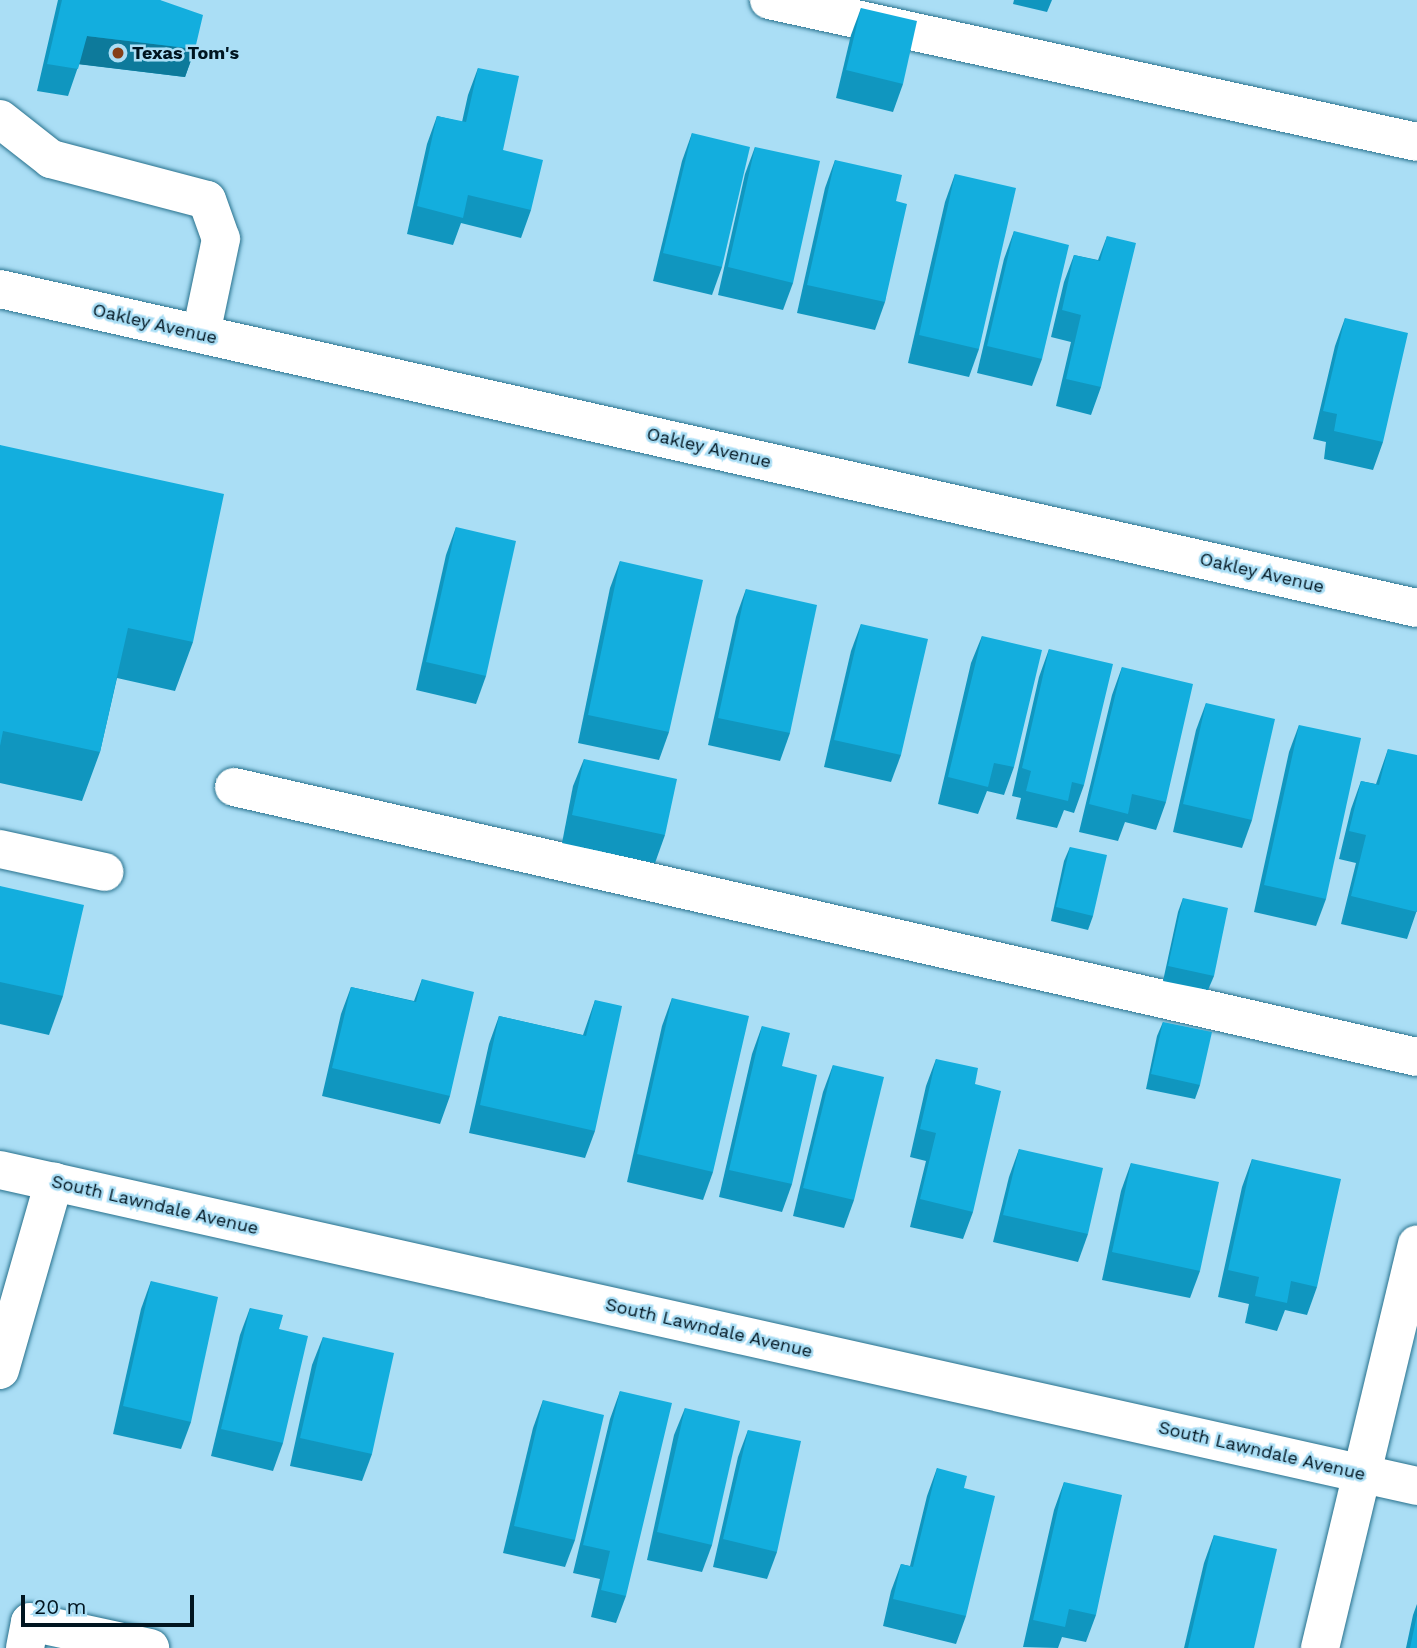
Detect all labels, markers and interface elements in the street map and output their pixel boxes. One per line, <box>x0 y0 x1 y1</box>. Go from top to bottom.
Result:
place label: Texas Tom's <box>132 42 239 64</box>
marker: Texas Tom's <box>110 45 126 61</box>
street label: Oakley Avenue <box>90 299 220 349</box>
street label: Oakley Avenue <box>644 423 774 473</box>
street label: Oakley Avenue <box>1197 548 1327 598</box>
street label: South Lawndale Avenue <box>49 1171 261 1239</box>
street label: South Lawndale Avenue <box>603 1294 815 1362</box>
street label: South Lawndale Avenue <box>1156 1417 1368 1485</box>
scale bar <box>24 1582 198 1626</box>
text: 20 m <box>34 1594 86 1619</box>

